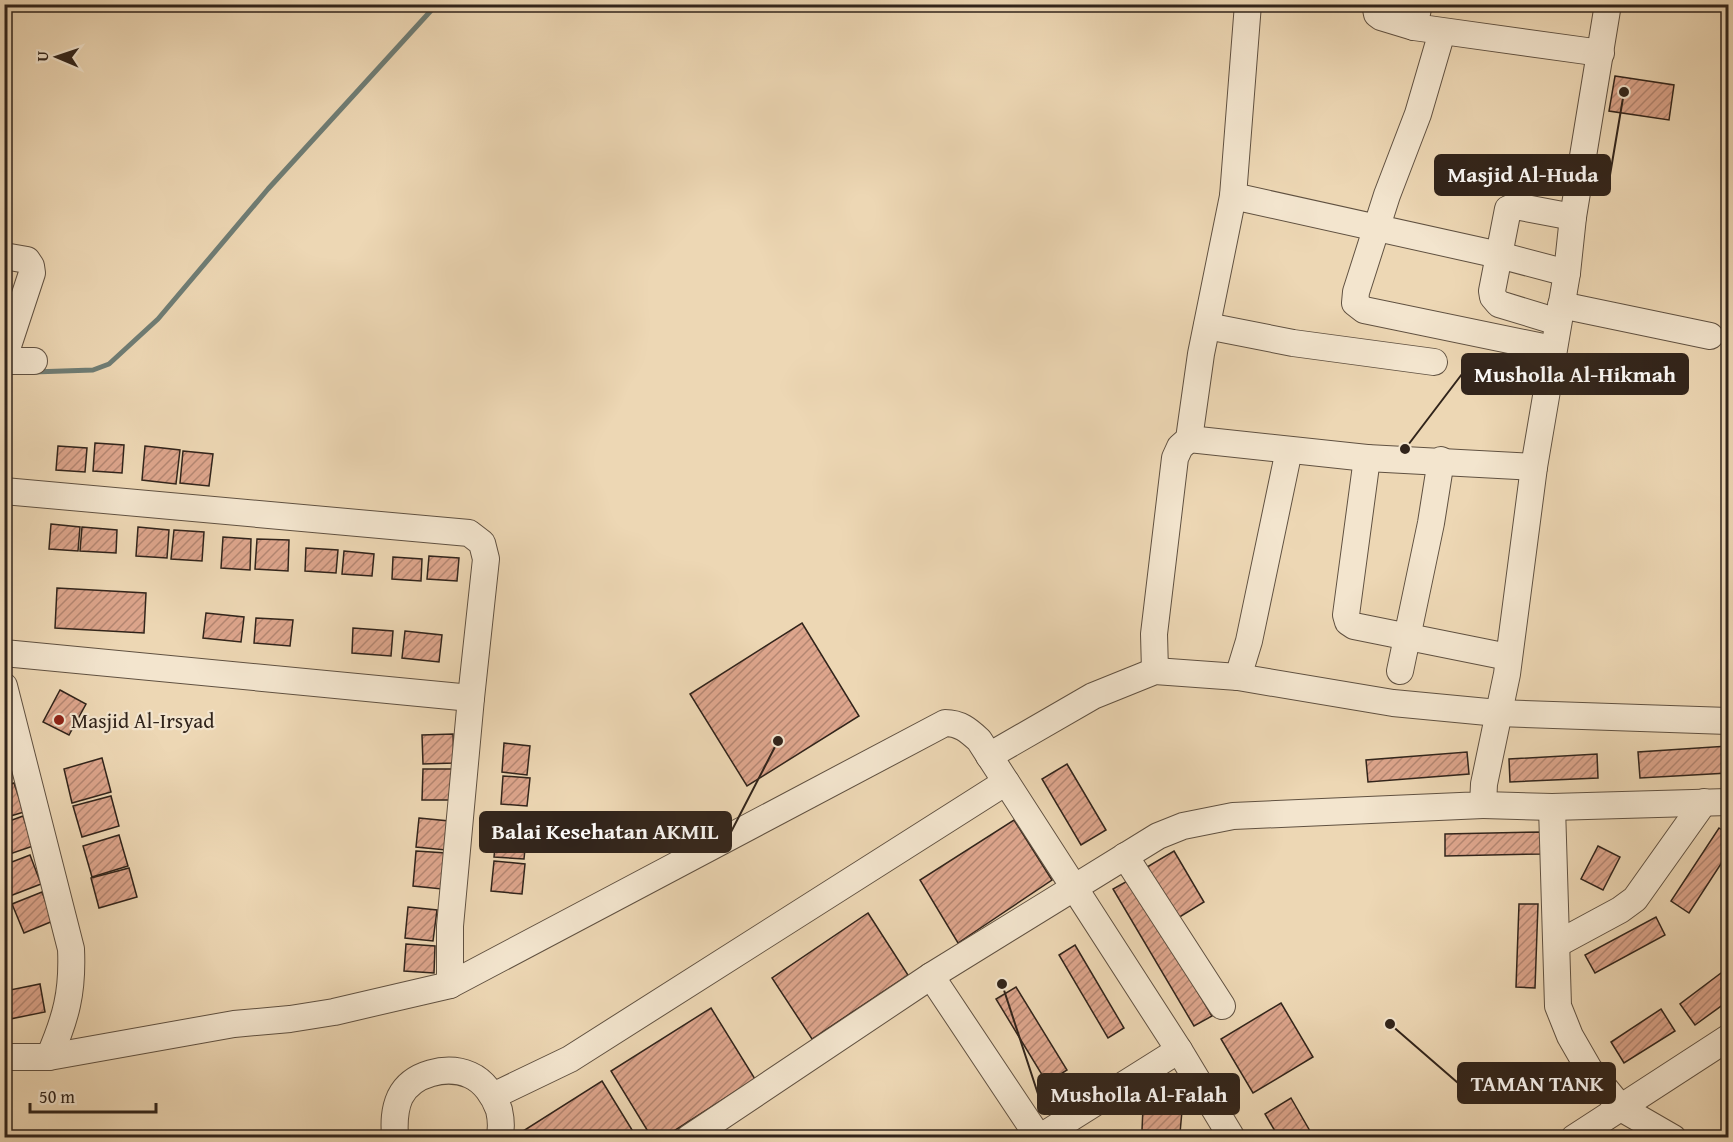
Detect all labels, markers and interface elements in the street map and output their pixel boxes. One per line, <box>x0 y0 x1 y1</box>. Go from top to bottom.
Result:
north arrow <box>27 27 87 87</box>
text: U <box>30 50 54 62</box>
callout: Masjid Al-Huda <box>1435 155 1610 195</box>
text: Masjid Al-Huda <box>1447 158 1599 190</box>
callout: Musholla Al-Hikmah <box>1462 354 1688 394</box>
text: Musholla Al-Hikmah <box>1474 358 1676 390</box>
place label: Masjid Al-Irsyad <box>71 705 215 736</box>
marker: Masjid Al-Irsyad <box>52 713 66 727</box>
callout: Balai Kesehatan AKMIL <box>480 812 731 852</box>
text: Balai Kesehatan AKMIL <box>491 815 719 847</box>
callout: TAMAN TANK <box>1458 1063 1615 1103</box>
text: TAMAN TANK <box>1471 1067 1603 1099</box>
callout: Musholla Al-Falah <box>1038 1074 1239 1114</box>
scale bar <box>30 1076 156 1114</box>
text: Musholla Al-Falah <box>1050 1078 1228 1110</box>
text: 50 m <box>39 1083 75 1110</box>

